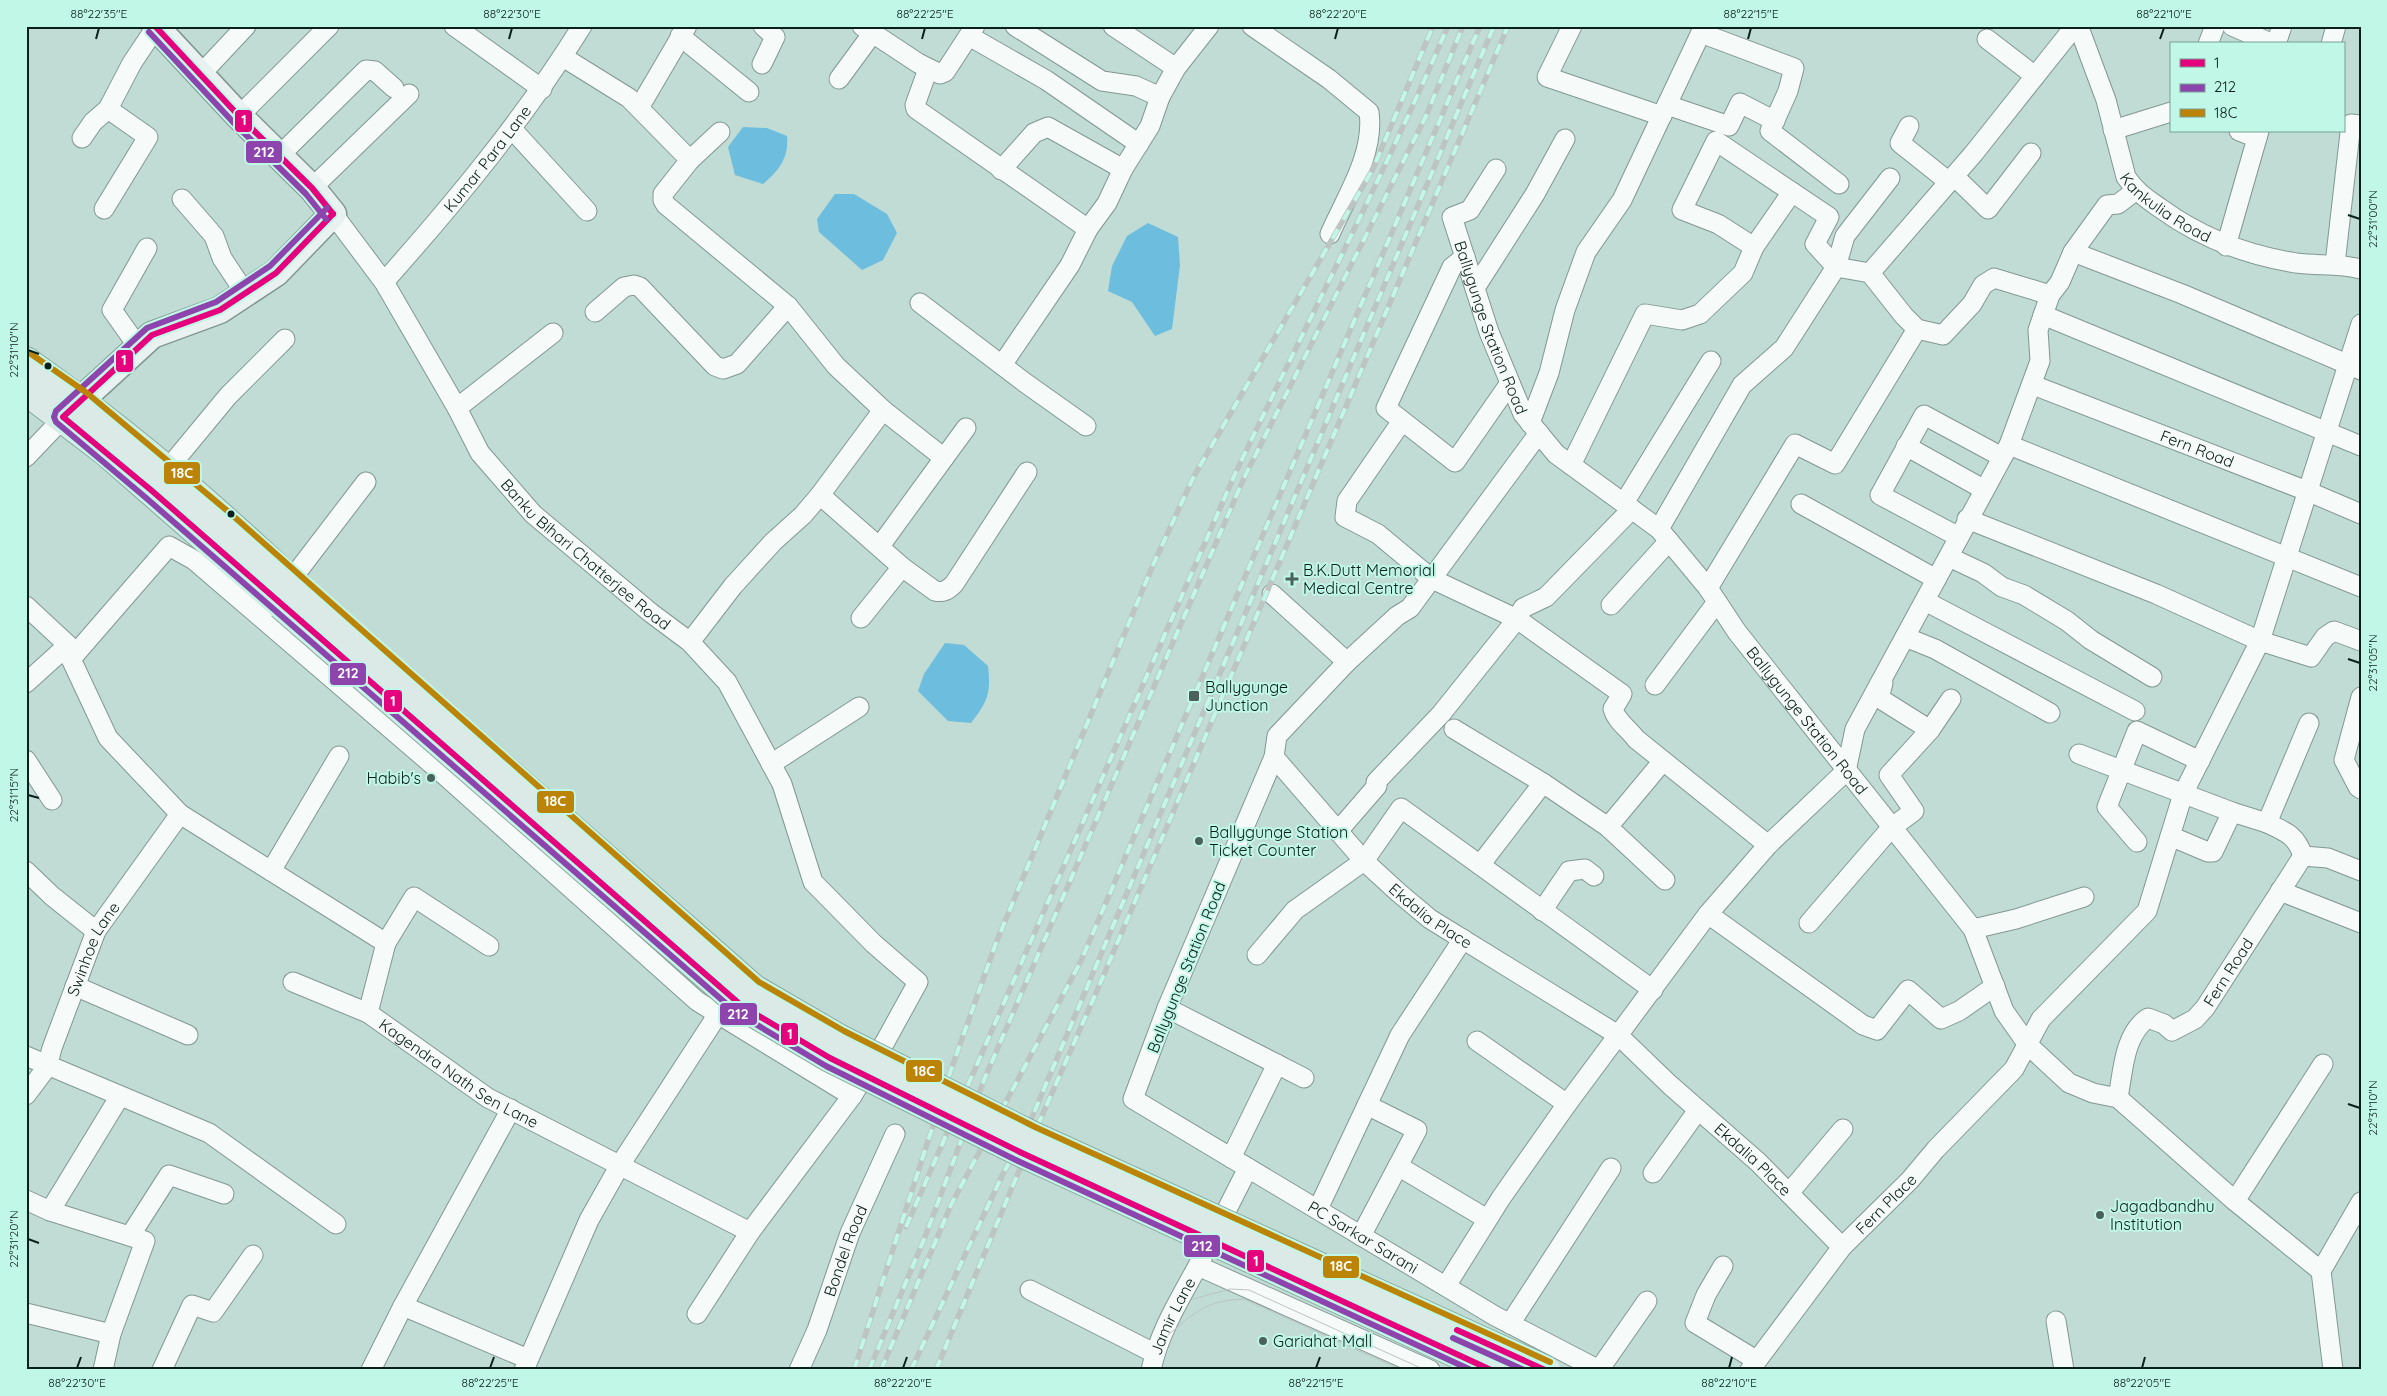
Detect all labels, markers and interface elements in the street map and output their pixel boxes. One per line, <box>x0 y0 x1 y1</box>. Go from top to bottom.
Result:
text: 88°22'35"E <box>71 6 128 21</box>
text: 88°22'30"E <box>483 6 541 21</box>
text: 88°22'25"E <box>896 6 954 21</box>
text: 88°22'20"E <box>1309 6 1367 21</box>
text: 88°22'15"E <box>1724 6 1779 21</box>
text: 88°22'10"E <box>2136 6 2192 21</box>
legend <box>2170 42 2344 132</box>
text: 1 <box>2214 53 2220 72</box>
text: 212 <box>2214 77 2236 96</box>
street label: Kumar Para Lane <box>439 101 535 216</box>
text: 18C <box>2214 103 2238 122</box>
line badge: 1 <box>234 109 253 133</box>
text: 1 <box>241 111 247 129</box>
line badge: 212 <box>245 140 283 164</box>
text: 212 <box>253 143 275 161</box>
street label: Kankulia Road <box>2116 168 2214 247</box>
text: 22°31'00"N <box>2365 190 2380 248</box>
street label: Ballygunge Station Road <box>1450 238 1532 417</box>
text: 22°31'10"N <box>6 322 21 378</box>
line badge: 1 <box>115 349 134 373</box>
text: 1 <box>121 351 127 369</box>
unlabelled marker <box>43 361 53 371</box>
street label: Fern Road <box>2157 425 2237 472</box>
line badge: 18C <box>163 461 201 485</box>
text: 18C <box>171 464 193 482</box>
street label: Banku Bihari Chatterjee Road <box>497 474 674 634</box>
unlabelled marker <box>226 509 236 519</box>
place label: B.K.Dutt Memorial Medical Centre <box>1303 560 1435 598</box>
marker: B.K.Dutt Memorial Medical Centre <box>1285 572 1299 586</box>
text: 22°31'05"N <box>2365 634 2380 692</box>
street label: Ballygunge Station Road <box>1742 642 1872 798</box>
line badge: 212 <box>329 662 367 686</box>
text: 212 <box>337 664 359 682</box>
place label: Ballygunge Junction <box>1205 677 1288 715</box>
line badge: 1 <box>383 689 403 713</box>
marker: Ballygunge Junction <box>1187 689 1201 703</box>
text: 1 <box>390 692 396 710</box>
text: 22°31'15"N <box>6 768 21 822</box>
place label: Habib's <box>366 768 421 788</box>
marker: Habib's <box>425 772 437 784</box>
line badge: 18C <box>536 790 575 814</box>
text: 18C <box>544 792 566 810</box>
place label: Ballygunge Station Ticket Counter <box>1209 822 1348 860</box>
marker: Ballygunge Station Ticket Counter <box>1193 835 1205 847</box>
street label: Ballygunge Station Road <box>1142 878 1230 1056</box>
street label: Ekdalia Place <box>1385 879 1476 953</box>
street label: Swinhoe Lane <box>62 898 124 999</box>
street label: Fern Road <box>2199 934 2257 1010</box>
line badge: 212 <box>719 1002 758 1026</box>
text: 212 <box>727 1005 749 1023</box>
street label: Kagendra Nath Sen Lane <box>375 1014 542 1132</box>
line badge: 1 <box>780 1022 799 1046</box>
text: 1 <box>787 1025 793 1043</box>
line badge: 18C <box>905 1059 943 1083</box>
text: 18C <box>913 1062 935 1080</box>
text: 22°31'10"N <box>2365 1080 2380 1136</box>
street label: Ekdalia Place <box>1710 1119 1796 1200</box>
street label: Fern Place <box>1851 1170 1921 1238</box>
street label: PC Sarkar Sarani <box>1304 1196 1422 1278</box>
place label: Jagadbandhu Institution <box>2110 1196 2215 1234</box>
street label: Bondel Road <box>819 1202 871 1299</box>
marker: Jagadbandhu Institution <box>2094 1209 2106 1221</box>
text: 22°31'20"N <box>6 1210 21 1268</box>
line badge: 212 <box>1183 1234 1221 1258</box>
text: 212 <box>1191 1237 1213 1255</box>
line badge: 1 <box>1246 1249 1265 1273</box>
text: 1 <box>1253 1252 1259 1270</box>
line badge: 18C <box>1322 1255 1360 1279</box>
text: 18C <box>1330 1257 1352 1275</box>
street label: Jamir Lane <box>1146 1274 1200 1358</box>
place label: Gariahat Mall <box>1273 1331 1372 1351</box>
marker: Gariahat Mall <box>1257 1335 1269 1347</box>
text: 88°22'30"E <box>48 1375 106 1390</box>
text: 88°22'25"E <box>461 1375 519 1390</box>
text: 88°22'20"E <box>874 1375 932 1390</box>
text: 88°22'15"E <box>1289 1375 1344 1390</box>
text: 88°22'10"E <box>1701 1375 1757 1390</box>
text: 88°22'05"E <box>2113 1375 2171 1390</box>

